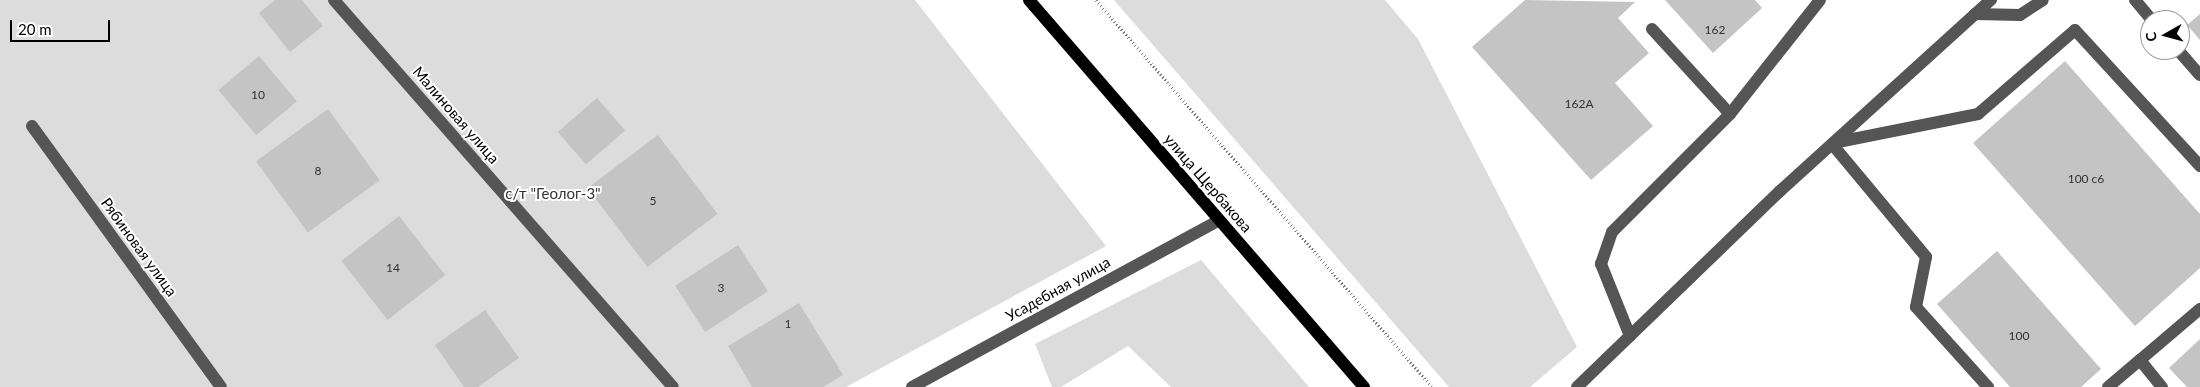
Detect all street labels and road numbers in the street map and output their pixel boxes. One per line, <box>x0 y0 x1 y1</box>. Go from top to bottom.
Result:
street label: Малиновая улица <box>409 63 503 167</box>
street label: улица Щербакова <box>1160 130 1256 236</box>
street label: Рябиновая улица <box>97 194 181 300</box>
street label: Усадебная улица <box>1003 253 1113 325</box>

